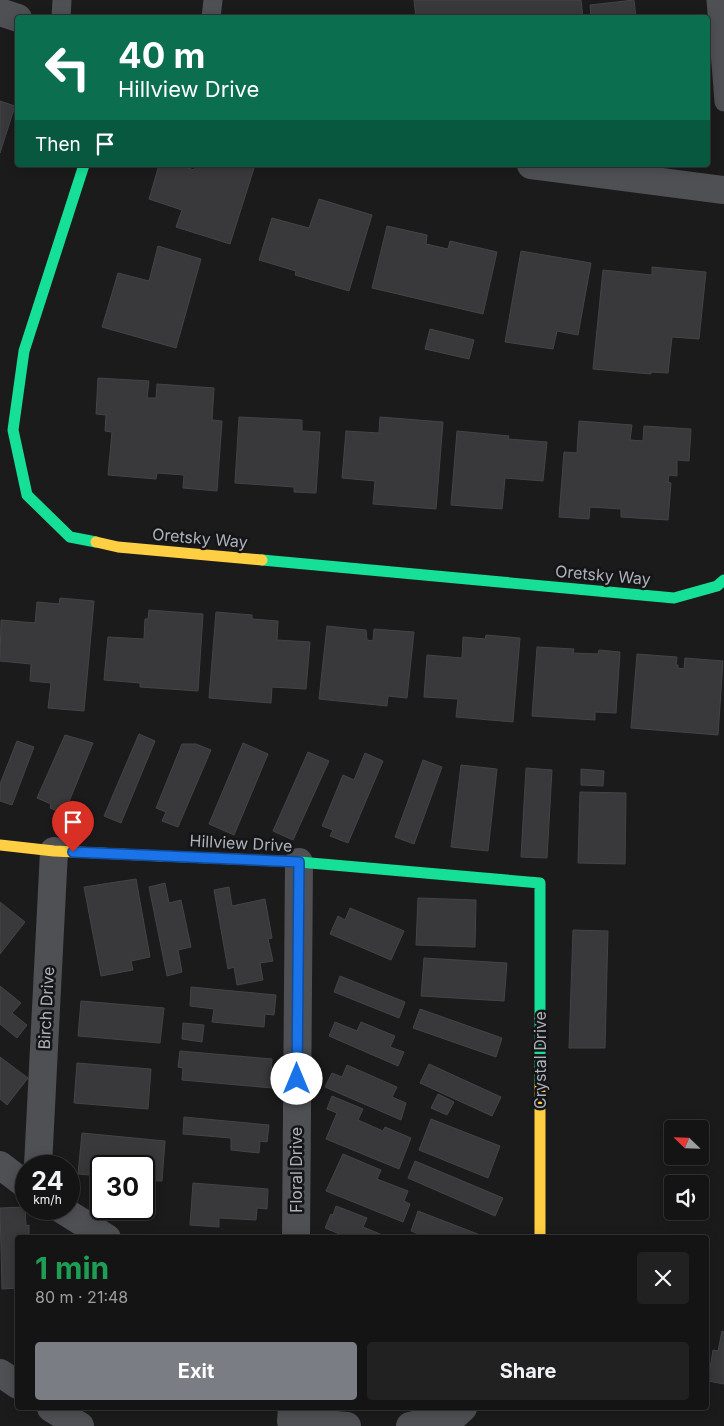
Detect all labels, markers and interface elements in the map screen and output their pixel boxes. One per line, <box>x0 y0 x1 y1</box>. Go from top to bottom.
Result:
text: 40 m <box>118 34 206 76</box>
icon: left <box>35 35 100 100</box>
text: Hillview Drive <box>118 76 259 102</box>
icon: arrive <box>91 130 119 158</box>
text: Then <box>35 133 81 156</box>
street label: Oretsky Way <box>151 524 249 552</box>
street label: Oretsky Way <box>554 561 652 589</box>
pin <box>52 801 94 852</box>
icon: arrive <box>59 808 87 836</box>
street label: Hillview Drive <box>189 830 293 856</box>
street label: Birch Drive <box>34 966 58 1050</box>
street label: Crystal Drive <box>530 1011 550 1109</box>
position arrow <box>270 1052 322 1104</box>
north arrow <box>664 1120 709 1165</box>
map controls <box>664 1120 709 1220</box>
street label: Floral Drive <box>286 1127 306 1213</box>
speed limit sign: 30 <box>90 1155 155 1220</box>
text: 24 <box>31 1166 64 1196</box>
button: sound <box>664 1175 709 1220</box>
text: km/h <box>33 1192 62 1207</box>
text: 1 min <box>35 1250 109 1286</box>
button: close <box>637 1252 689 1304</box>
text: 80 m · 21:48 <box>35 1287 128 1307</box>
button: Exit <box>35 1342 357 1400</box>
button: Share <box>367 1342 689 1400</box>

